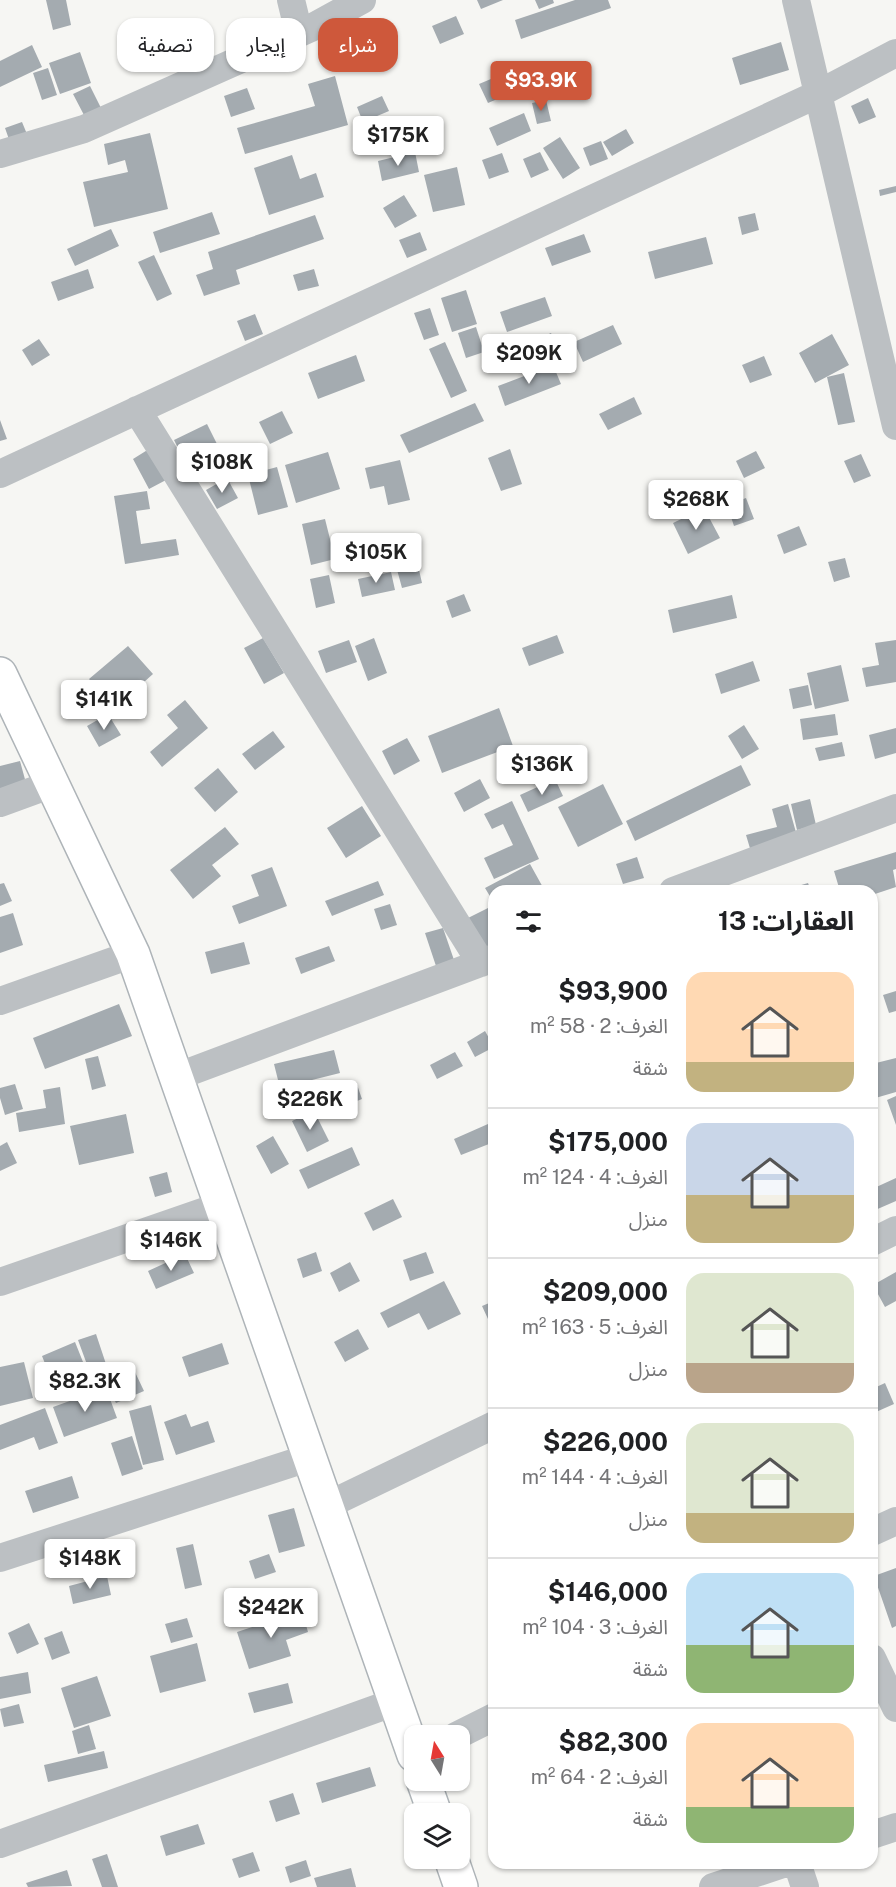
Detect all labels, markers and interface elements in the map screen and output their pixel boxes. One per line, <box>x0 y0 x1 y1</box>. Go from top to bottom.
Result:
chip: تصفية <box>117 18 214 72</box>
chip: إيجار <box>226 18 306 72</box>
chip: شراء <box>318 18 398 72</box>
pin: $93.9K <box>492 61 590 112</box>
text: $93.9K <box>505 68 577 92</box>
pin: $175K <box>356 116 440 167</box>
text: $175K <box>367 123 429 147</box>
pin: $209K <box>487 334 571 385</box>
text: $209K <box>496 341 562 365</box>
pin: $108K <box>180 443 264 494</box>
text: $108K <box>191 450 253 474</box>
pin: $268K <box>654 480 738 531</box>
text: $268K <box>662 487 730 511</box>
pin: $105K <box>334 533 418 584</box>
text: $105K <box>345 540 407 564</box>
pin: $141K <box>62 680 146 731</box>
text: $141K <box>75 687 133 711</box>
pin: $136K <box>500 745 584 796</box>
text: $136K <box>511 752 573 776</box>
icon: filters <box>512 905 545 938</box>
text: العقارات: 13 <box>718 905 854 936</box>
text: $93,900 <box>558 975 668 1006</box>
icon: home <box>734 996 806 1068</box>
text: الغرف: 2 · 58 m² <box>530 1014 668 1038</box>
text: شقة <box>633 1056 668 1080</box>
pin: $226K <box>268 1080 352 1131</box>
text: $226K <box>277 1087 343 1111</box>
text: $175,000 <box>548 1126 668 1157</box>
icon: home <box>734 1147 806 1219</box>
text: الغرف: 4 · 124 m² <box>522 1165 668 1189</box>
text: منزل <box>629 1207 668 1231</box>
pin: $146K <box>129 1221 213 1272</box>
text: $146K <box>140 1228 202 1252</box>
text: $209,000 <box>543 1276 668 1307</box>
icon: home <box>734 1297 806 1369</box>
text: الغرف: 5 · 163 m² <box>522 1315 668 1339</box>
text: منزل <box>629 1357 668 1381</box>
pin: $82.3K <box>36 1362 134 1413</box>
text: $82.3K <box>49 1369 121 1393</box>
text: $226,000 <box>543 1426 668 1457</box>
icon: home <box>734 1447 806 1519</box>
text: الغرف: 4 · 144 m² <box>522 1465 668 1489</box>
text: منزل <box>629 1507 668 1531</box>
pin: $148K <box>48 1539 132 1590</box>
text: $148K <box>58 1546 122 1570</box>
text: $146,000 <box>548 1576 668 1607</box>
pin: $242K <box>229 1588 313 1639</box>
text: $242K <box>238 1595 304 1619</box>
icon: home <box>734 1597 806 1669</box>
text: الغرف: 3 · 104 m² <box>522 1615 668 1639</box>
text: شقة <box>633 1657 668 1681</box>
north arrow <box>404 1725 470 1791</box>
map controls <box>404 1725 470 1869</box>
text: $82,300 <box>559 1726 668 1757</box>
icon: home <box>734 1747 806 1819</box>
text: الغرف: 2 · 64 m² <box>531 1765 668 1789</box>
button: layers <box>404 1803 470 1869</box>
text: شقة <box>633 1807 668 1831</box>

